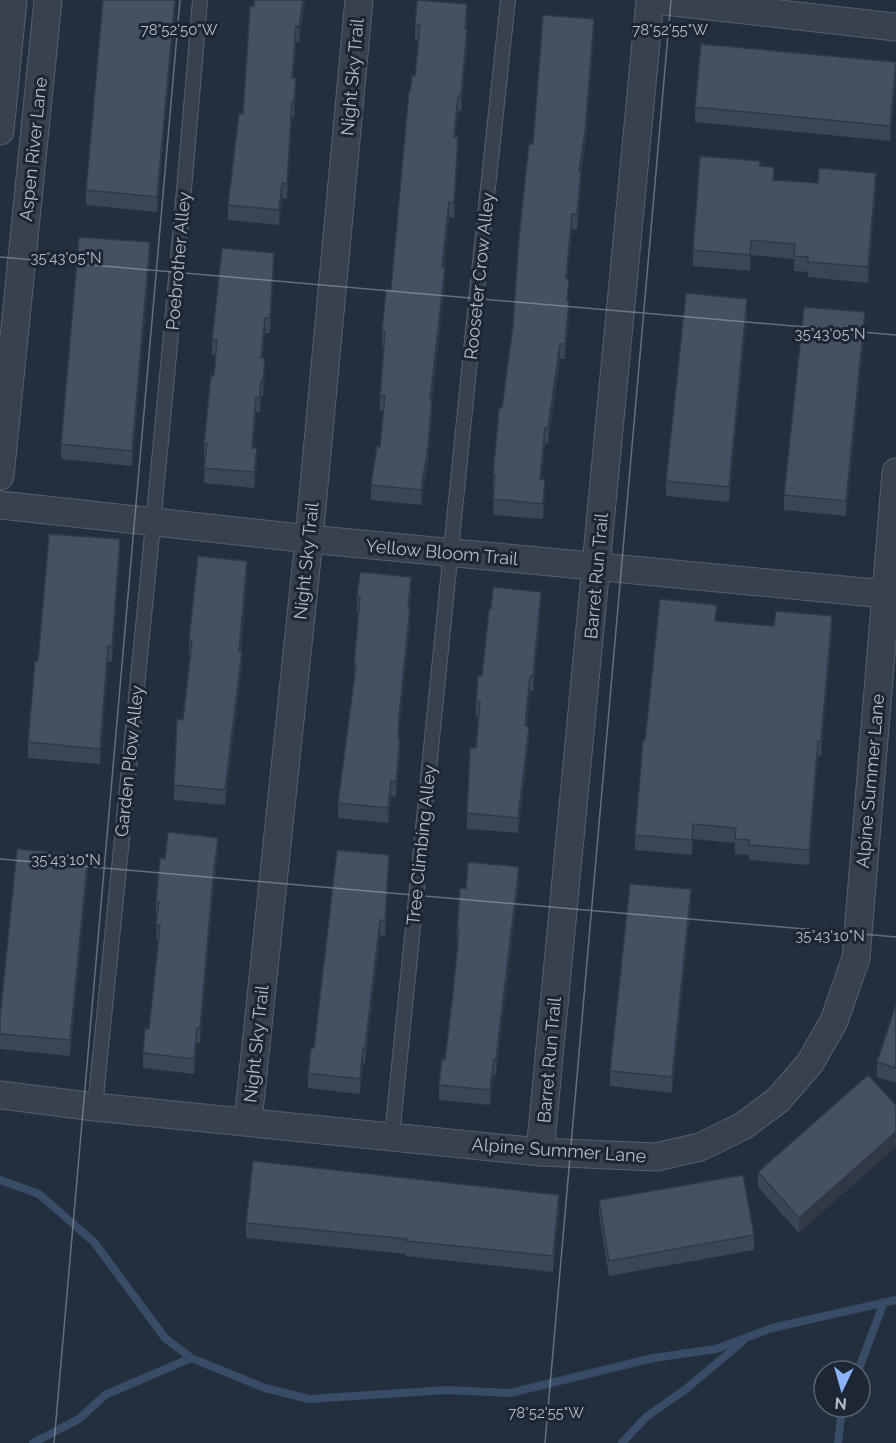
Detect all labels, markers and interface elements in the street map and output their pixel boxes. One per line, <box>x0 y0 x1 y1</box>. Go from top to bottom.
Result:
street label: Night Sky Trail <box>336 17 368 137</box>
text: 78°52'50"W <box>141 21 218 39</box>
text: 78°52'55"W <box>632 21 708 39</box>
street label: Aspen River Lane <box>15 75 51 222</box>
street label: Poebrother Alley <box>161 191 195 331</box>
street label: Rooseter Crow Alley <box>460 191 498 361</box>
text: 35°43'05"N <box>30 249 102 267</box>
text: 35°43'05"N <box>794 325 866 343</box>
street label: Night Sky Trail <box>289 501 323 621</box>
street label: Barret Run Trail <box>580 512 612 640</box>
street label: Yellow Bloom Trail <box>365 535 519 569</box>
street label: Garden Plow Alley <box>111 684 147 838</box>
street label: Alpine Summer Lane <box>852 693 888 869</box>
street label: Tree Climbing Alley <box>402 763 440 926</box>
text: 35°43'10"N <box>31 851 101 869</box>
text: 35°43'10"N <box>795 927 865 945</box>
street label: Night Sky Trail <box>239 984 273 1104</box>
street label: Barret Run Trail <box>533 996 565 1124</box>
street label: Alpine Summer Lane <box>471 1133 647 1167</box>
north arrow <box>812 1359 872 1419</box>
text: N <box>834 1393 848 1413</box>
text: 78°52'55"W <box>508 1404 584 1422</box>

